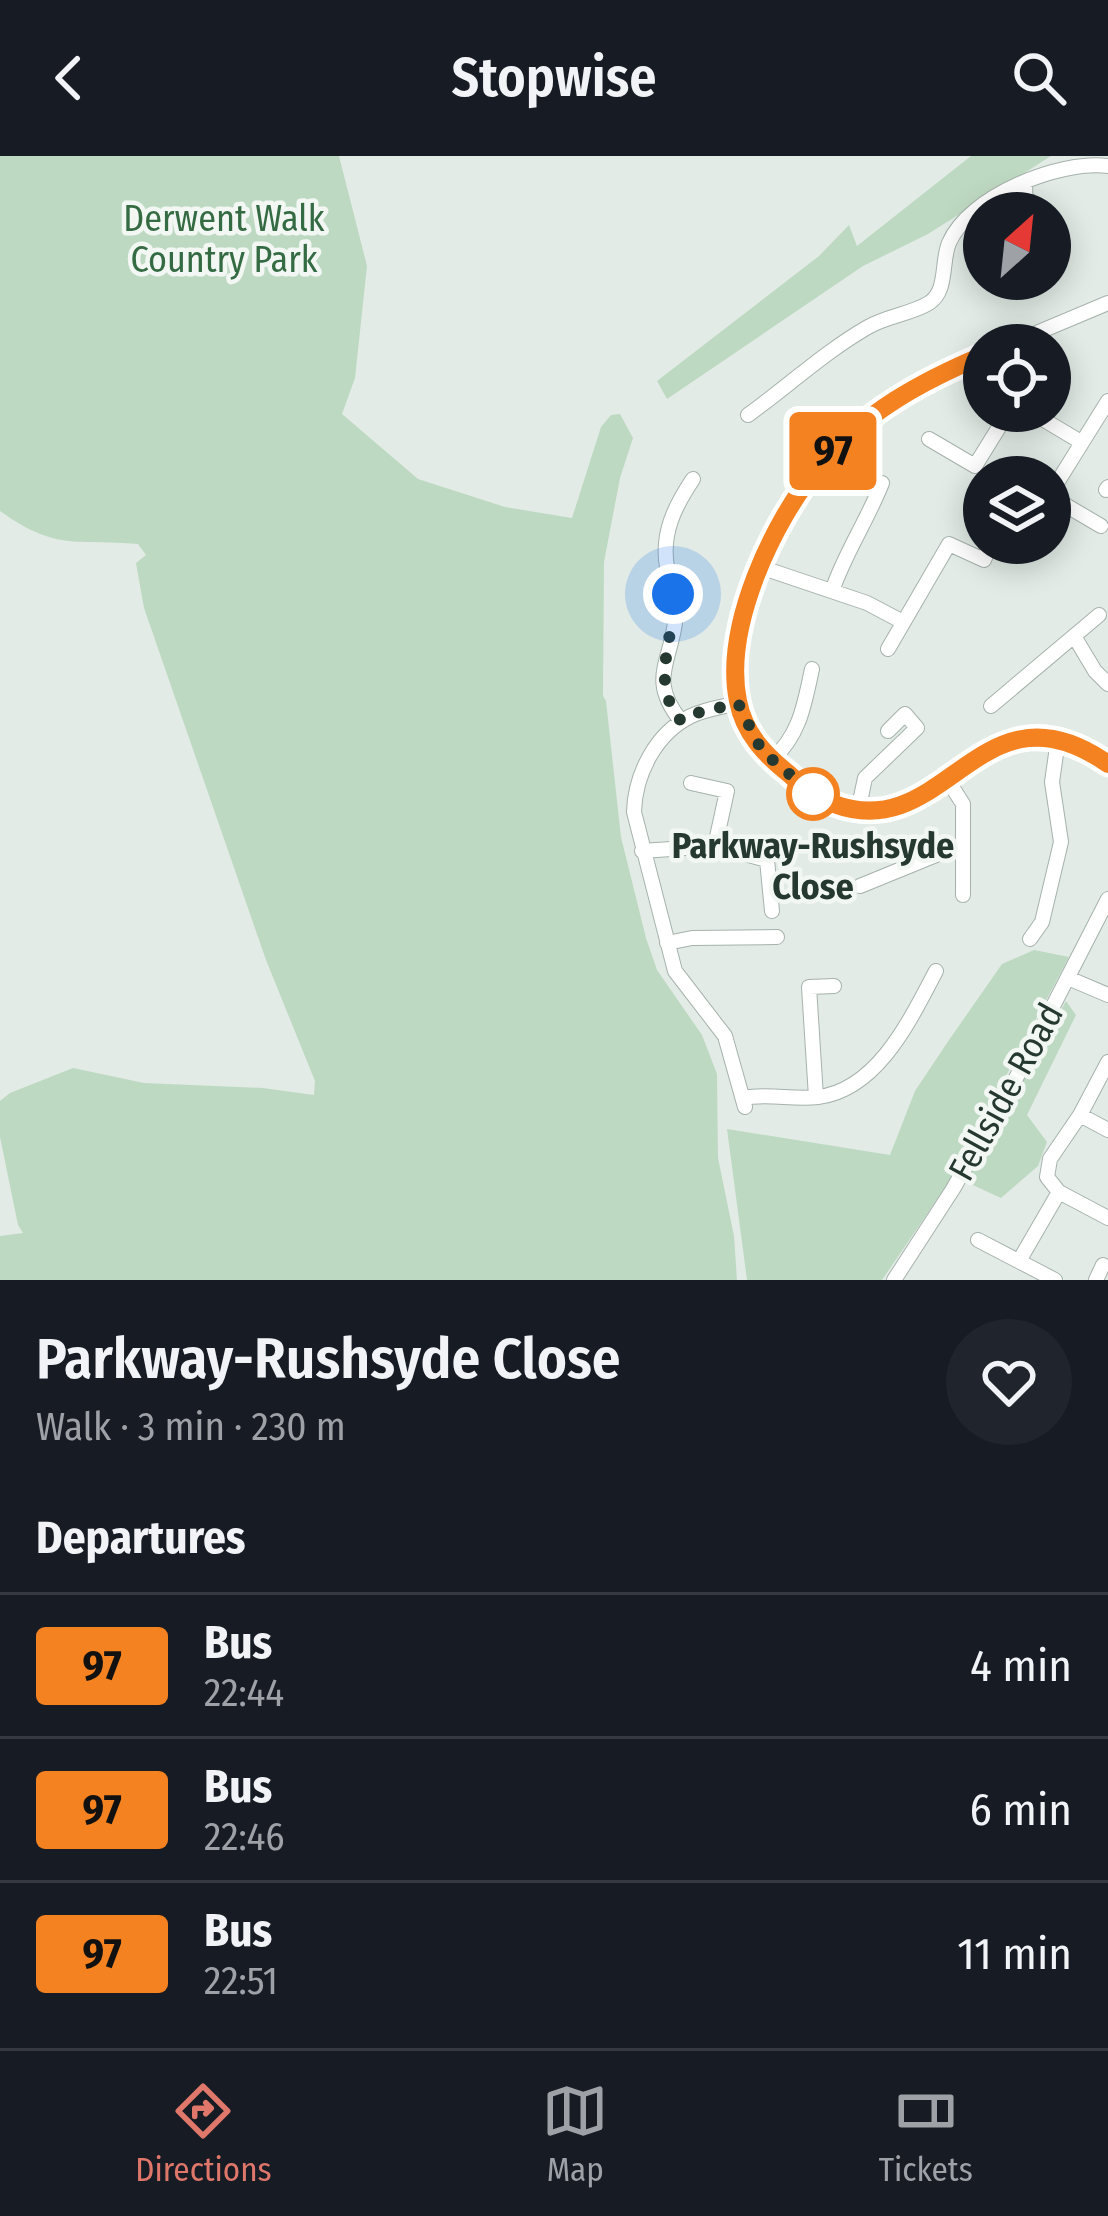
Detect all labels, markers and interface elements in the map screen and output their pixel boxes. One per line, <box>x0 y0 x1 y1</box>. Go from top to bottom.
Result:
icon: back <box>36 45 102 111</box>
icon: search <box>1006 45 1072 111</box>
text: Stopwise <box>452 46 656 110</box>
north arrow <box>963 192 1071 300</box>
map controls <box>963 192 1071 564</box>
park label: Derwent Walk Country Park <box>123 197 325 282</box>
button: locate <box>963 324 1071 432</box>
line badge: 97 <box>779 412 887 490</box>
text: 97 <box>813 426 853 476</box>
button: layers <box>963 456 1071 564</box>
your location <box>643 564 703 624</box>
marker: Parkway-Rushsyde Close <box>788 769 838 819</box>
place label: Parkway-Rushsyde Close <box>672 824 954 909</box>
street label: Fellside Road <box>939 996 1073 1188</box>
button: heart <box>946 1319 1072 1445</box>
text: Parkway-Rushsyde Close <box>36 1325 621 1393</box>
text: Walk · 3 min · 230 m <box>36 1404 346 1450</box>
text: Departures <box>36 1511 245 1565</box>
text: Bus <box>204 1616 272 1670</box>
text: 4 min <box>970 1639 1072 1693</box>
text: 97 <box>82 1641 122 1691</box>
text: 22:44 <box>204 1670 284 1716</box>
text: Bus <box>204 1760 272 1814</box>
text: 6 min <box>969 1783 1072 1837</box>
text: 97 <box>82 1785 122 1835</box>
text: 22:46 <box>204 1814 285 1860</box>
text: Bus <box>204 1904 272 1958</box>
text: 11 min <box>957 1927 1072 1981</box>
text: 97 <box>82 1929 122 1979</box>
text: 22:51 <box>204 1958 278 2004</box>
tab: Directions <box>135 2078 272 2190</box>
tab: Map <box>542 2078 608 2190</box>
tab: Tickets <box>879 2078 973 2190</box>

